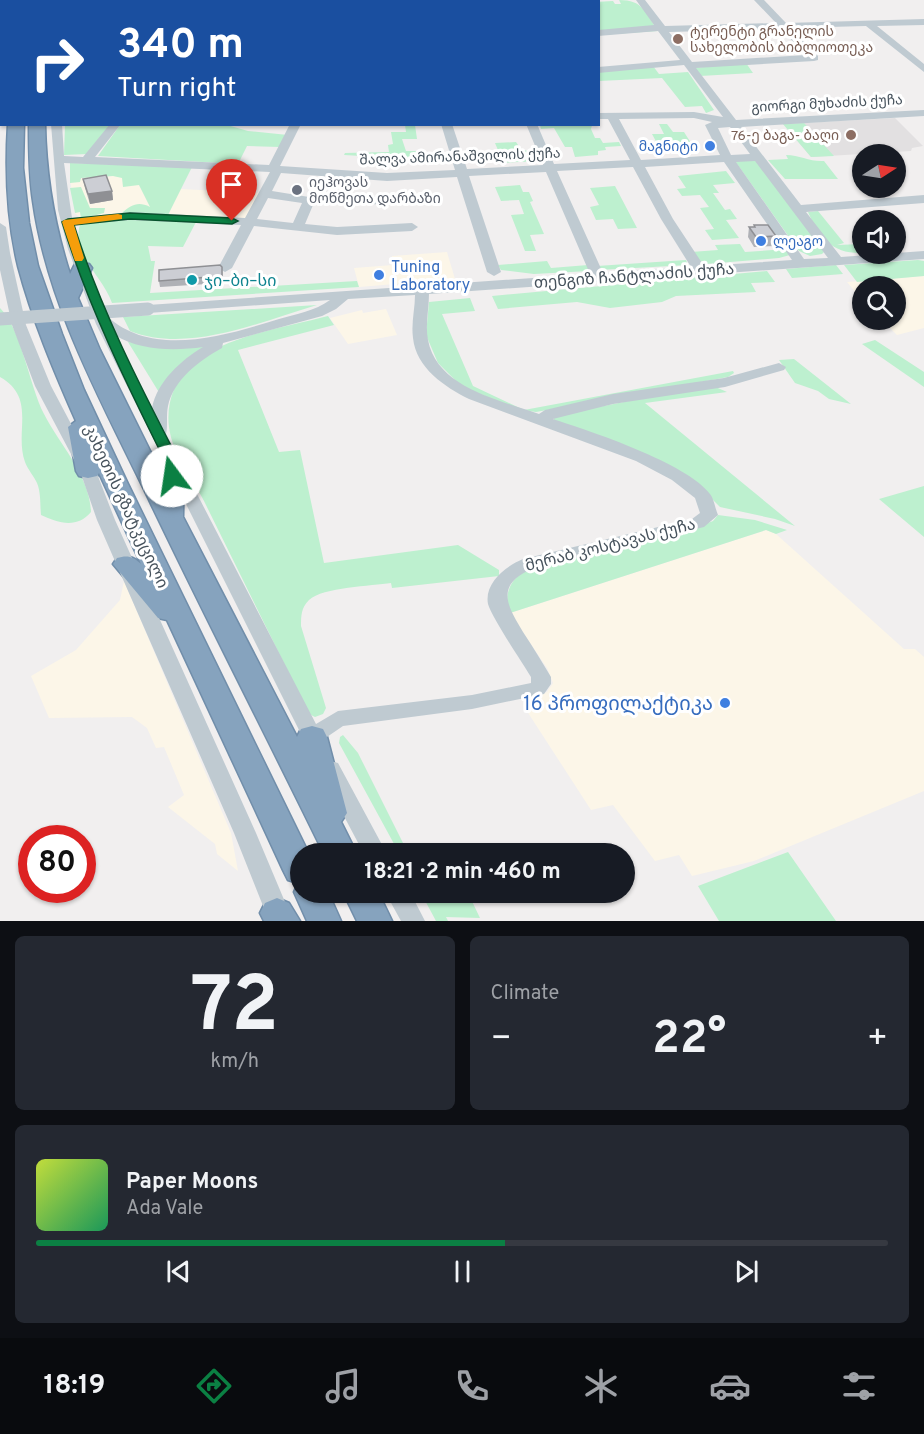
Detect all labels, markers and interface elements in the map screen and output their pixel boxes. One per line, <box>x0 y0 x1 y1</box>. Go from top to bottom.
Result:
text: 340 m <box>117 20 244 73</box>
icon: right <box>18 24 96 102</box>
place label: ტერენტი გრანელის სახელობის ბიბლიოთეკა <box>690 24 873 57</box>
marker: ტერენტი გრანელის სახელობის ბიბლიოთეკა <box>671 32 685 46</box>
text: Turn right <box>117 72 236 106</box>
street label: გიორგი მუხაძის ქუჩა <box>751 92 903 117</box>
place label: 76-ე ბაგა- ბაღი <box>731 128 839 145</box>
marker: 76-ე ბაგა- ბაღი <box>844 128 858 142</box>
place label: მაგნიტი <box>639 139 698 156</box>
marker: მაგნიტი <box>703 139 717 153</box>
north arrow <box>852 144 906 198</box>
map controls <box>852 144 906 330</box>
street label: შალვა ამირანაშვილის ქუჩა <box>359 145 561 170</box>
pin <box>206 159 257 221</box>
icon: arrive <box>215 168 248 201</box>
place label: იეჰოვას მოწმეთა დარბაზი <box>309 175 441 208</box>
marker: იეჰოვას მოწმეთა დარბაზი <box>290 183 304 197</box>
button: sound <box>852 210 906 264</box>
marker: ლეაგო <box>754 234 768 248</box>
place label: ლეაგო <box>773 234 823 251</box>
place label: Tuning Laboratory <box>391 258 470 296</box>
street label: თენგიზ ჩანტლაძის ქუჩა <box>533 260 735 294</box>
marker: Tuning Laboratory <box>372 268 386 282</box>
place label: ჯი–ბი–სი <box>204 272 276 292</box>
marker: ჯი–ბი–სი <box>185 273 199 287</box>
button: search <box>852 276 906 330</box>
street label: კახეთის გზატკეცილი <box>78 422 172 592</box>
position arrow <box>140 444 204 508</box>
street label: მერაბ კოსტავას ქუჩა <box>523 515 698 577</box>
place label: 16 პროფილაქტიკა <box>523 692 713 718</box>
marker: 16 პროფილაქტიკა <box>718 696 732 710</box>
speed limit sign: 80 <box>18 825 96 903</box>
text: 18:21 · 2 min · 460 m <box>364 859 561 886</box>
text: 72 <box>191 960 279 1059</box>
text: Climate <box>491 981 559 1007</box>
text: 22° <box>652 1012 726 1069</box>
text: − <box>491 1019 512 1061</box>
text: + <box>867 1019 888 1061</box>
text: km/h <box>210 1049 259 1075</box>
text: Paper Moons <box>126 1169 258 1196</box>
text: Ada Vale <box>126 1196 203 1222</box>
icon: previous <box>162 1255 195 1288</box>
icon: pause <box>446 1255 479 1288</box>
icon: next <box>730 1255 763 1288</box>
icon: directions <box>193 1365 235 1407</box>
icon: music <box>322 1365 364 1407</box>
icon: phone <box>451 1365 493 1407</box>
icon: climate <box>580 1365 622 1407</box>
icon: car <box>709 1365 751 1407</box>
icon: filters <box>838 1365 880 1407</box>
text: 18:19 <box>44 1369 105 1403</box>

